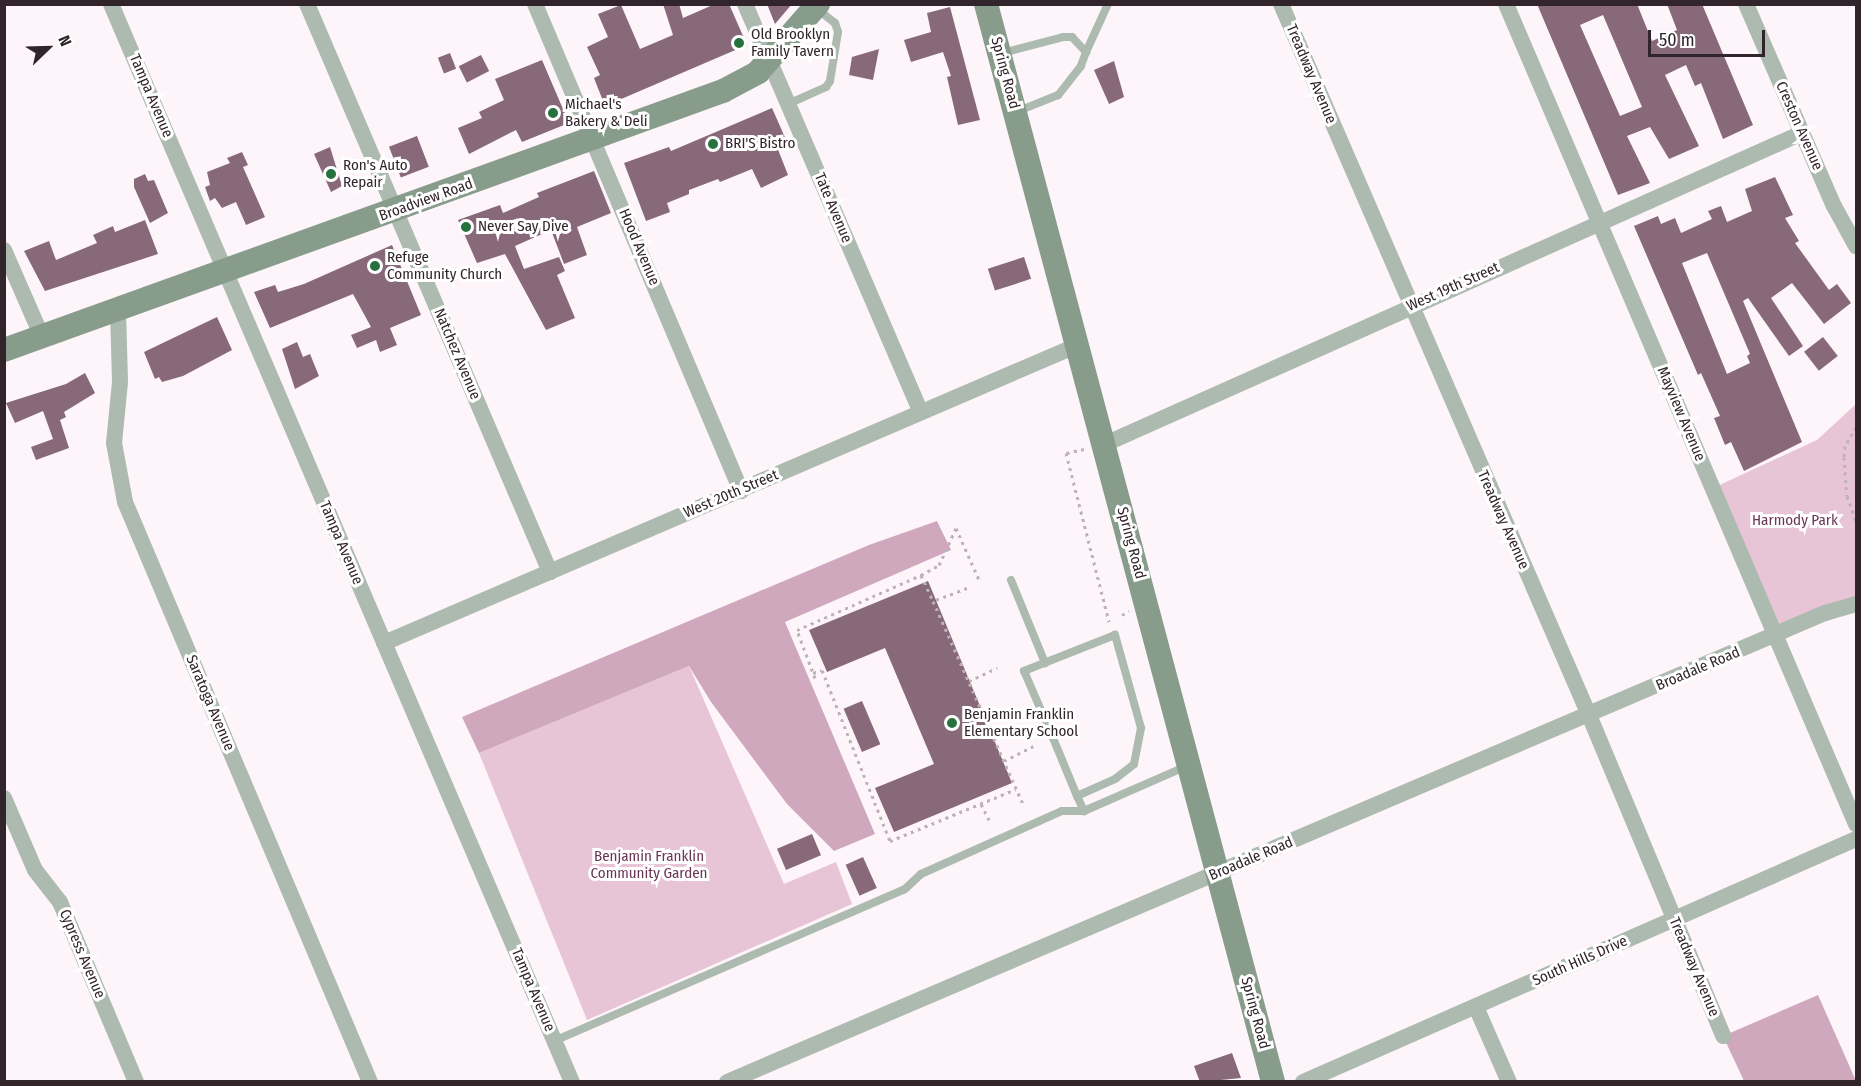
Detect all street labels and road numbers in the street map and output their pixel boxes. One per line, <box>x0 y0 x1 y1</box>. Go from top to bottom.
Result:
street label: Treadway Avenue <box>1282 22 1340 126</box>
street label: Spring Road <box>987 35 1023 111</box>
street label: Tampa Avenue <box>125 52 177 140</box>
street label: Creston Avenue <box>1771 79 1827 173</box>
street label: Tate Avenue <box>810 170 856 246</box>
street label: Broadview Road <box>377 175 475 225</box>
street label: Hood Avenue <box>615 206 663 288</box>
street label: West 19th Street <box>1404 259 1502 315</box>
street label: Natchez Avenue <box>430 306 484 402</box>
street label: Mayview Avenue <box>1653 364 1709 464</box>
street label: West 20th Street <box>681 466 781 522</box>
street label: Treadway Avenue <box>1473 468 1533 572</box>
street label: Tampa Avenue <box>315 499 367 587</box>
street label: Spring Road <box>1113 505 1149 581</box>
street label: Broadale Road <box>1653 643 1743 695</box>
street label: Saratoga Avenue <box>182 652 238 754</box>
street label: Broadale Road <box>1206 833 1296 885</box>
street label: Cypress Avenue <box>55 907 109 1001</box>
street label: Treadway Avenue <box>1665 915 1723 1019</box>
street label: South Hills Drive <box>1530 932 1630 990</box>
street label: Tampa Avenue <box>507 946 559 1034</box>
street label: Spring Road <box>1237 975 1273 1051</box>

